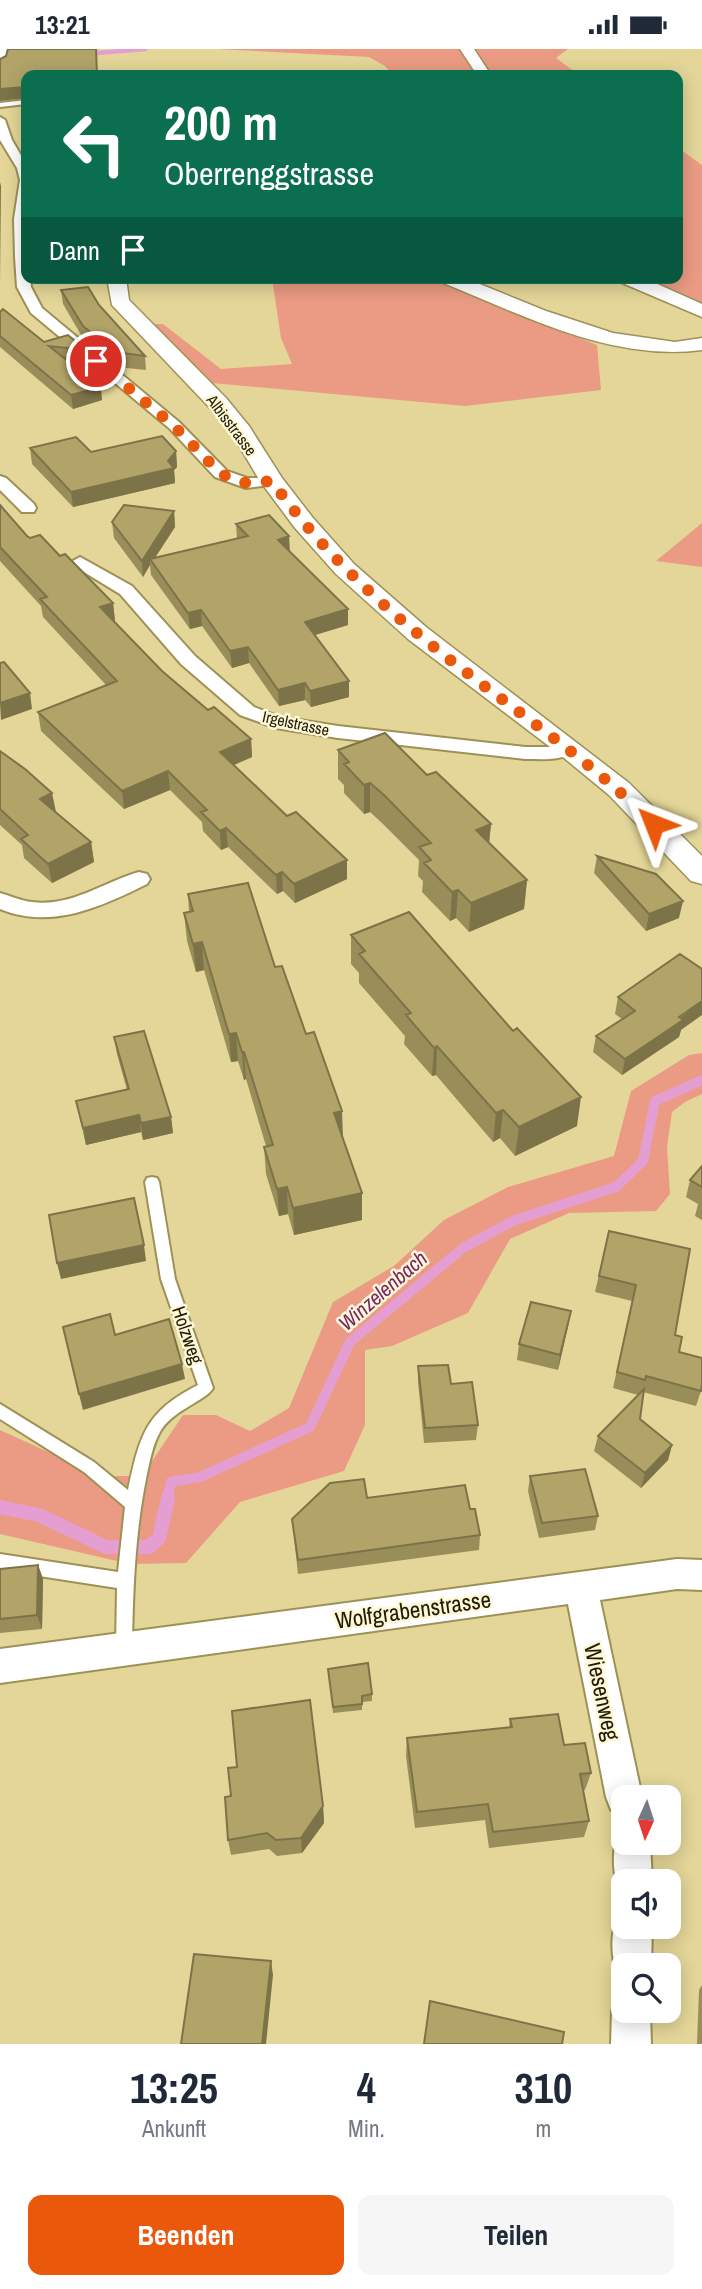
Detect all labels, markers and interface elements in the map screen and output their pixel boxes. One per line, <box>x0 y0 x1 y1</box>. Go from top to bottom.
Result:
text: 13:21 <box>35 7 90 42</box>
text: 200 m <box>164 89 278 155</box>
icon: left <box>49 98 140 189</box>
text: Oberrenggstrasse <box>164 152 374 195</box>
icon: arrive <box>114 231 152 269</box>
text: Dann <box>49 233 100 268</box>
pin <box>66 331 126 391</box>
icon: arrive <box>77 342 115 380</box>
street label: Albisstrasse <box>201 389 262 460</box>
street label: Irgelstrasse <box>261 705 331 741</box>
position arrow <box>617 787 691 861</box>
water label: Winzelenbach <box>332 1244 433 1337</box>
street label: Holzweg <box>166 1303 210 1368</box>
street label: Wolfgrabenstrasse <box>333 1583 493 1636</box>
street label: Wiesenweg <box>577 1640 628 1744</box>
north arrow <box>611 1785 681 1855</box>
map controls <box>611 1785 681 2023</box>
button: sound <box>611 1869 681 1939</box>
button: search <box>611 1953 681 2023</box>
text: 13:25 <box>130 2060 218 2116</box>
text: 4 <box>357 2060 376 2116</box>
text: 310 <box>515 2060 572 2116</box>
text: Ankunft <box>142 2113 206 2144</box>
text: Min. <box>348 2113 385 2144</box>
text: m <box>535 2113 551 2144</box>
button: Beenden <box>28 2195 344 2275</box>
button: Teilen <box>358 2195 674 2275</box>

